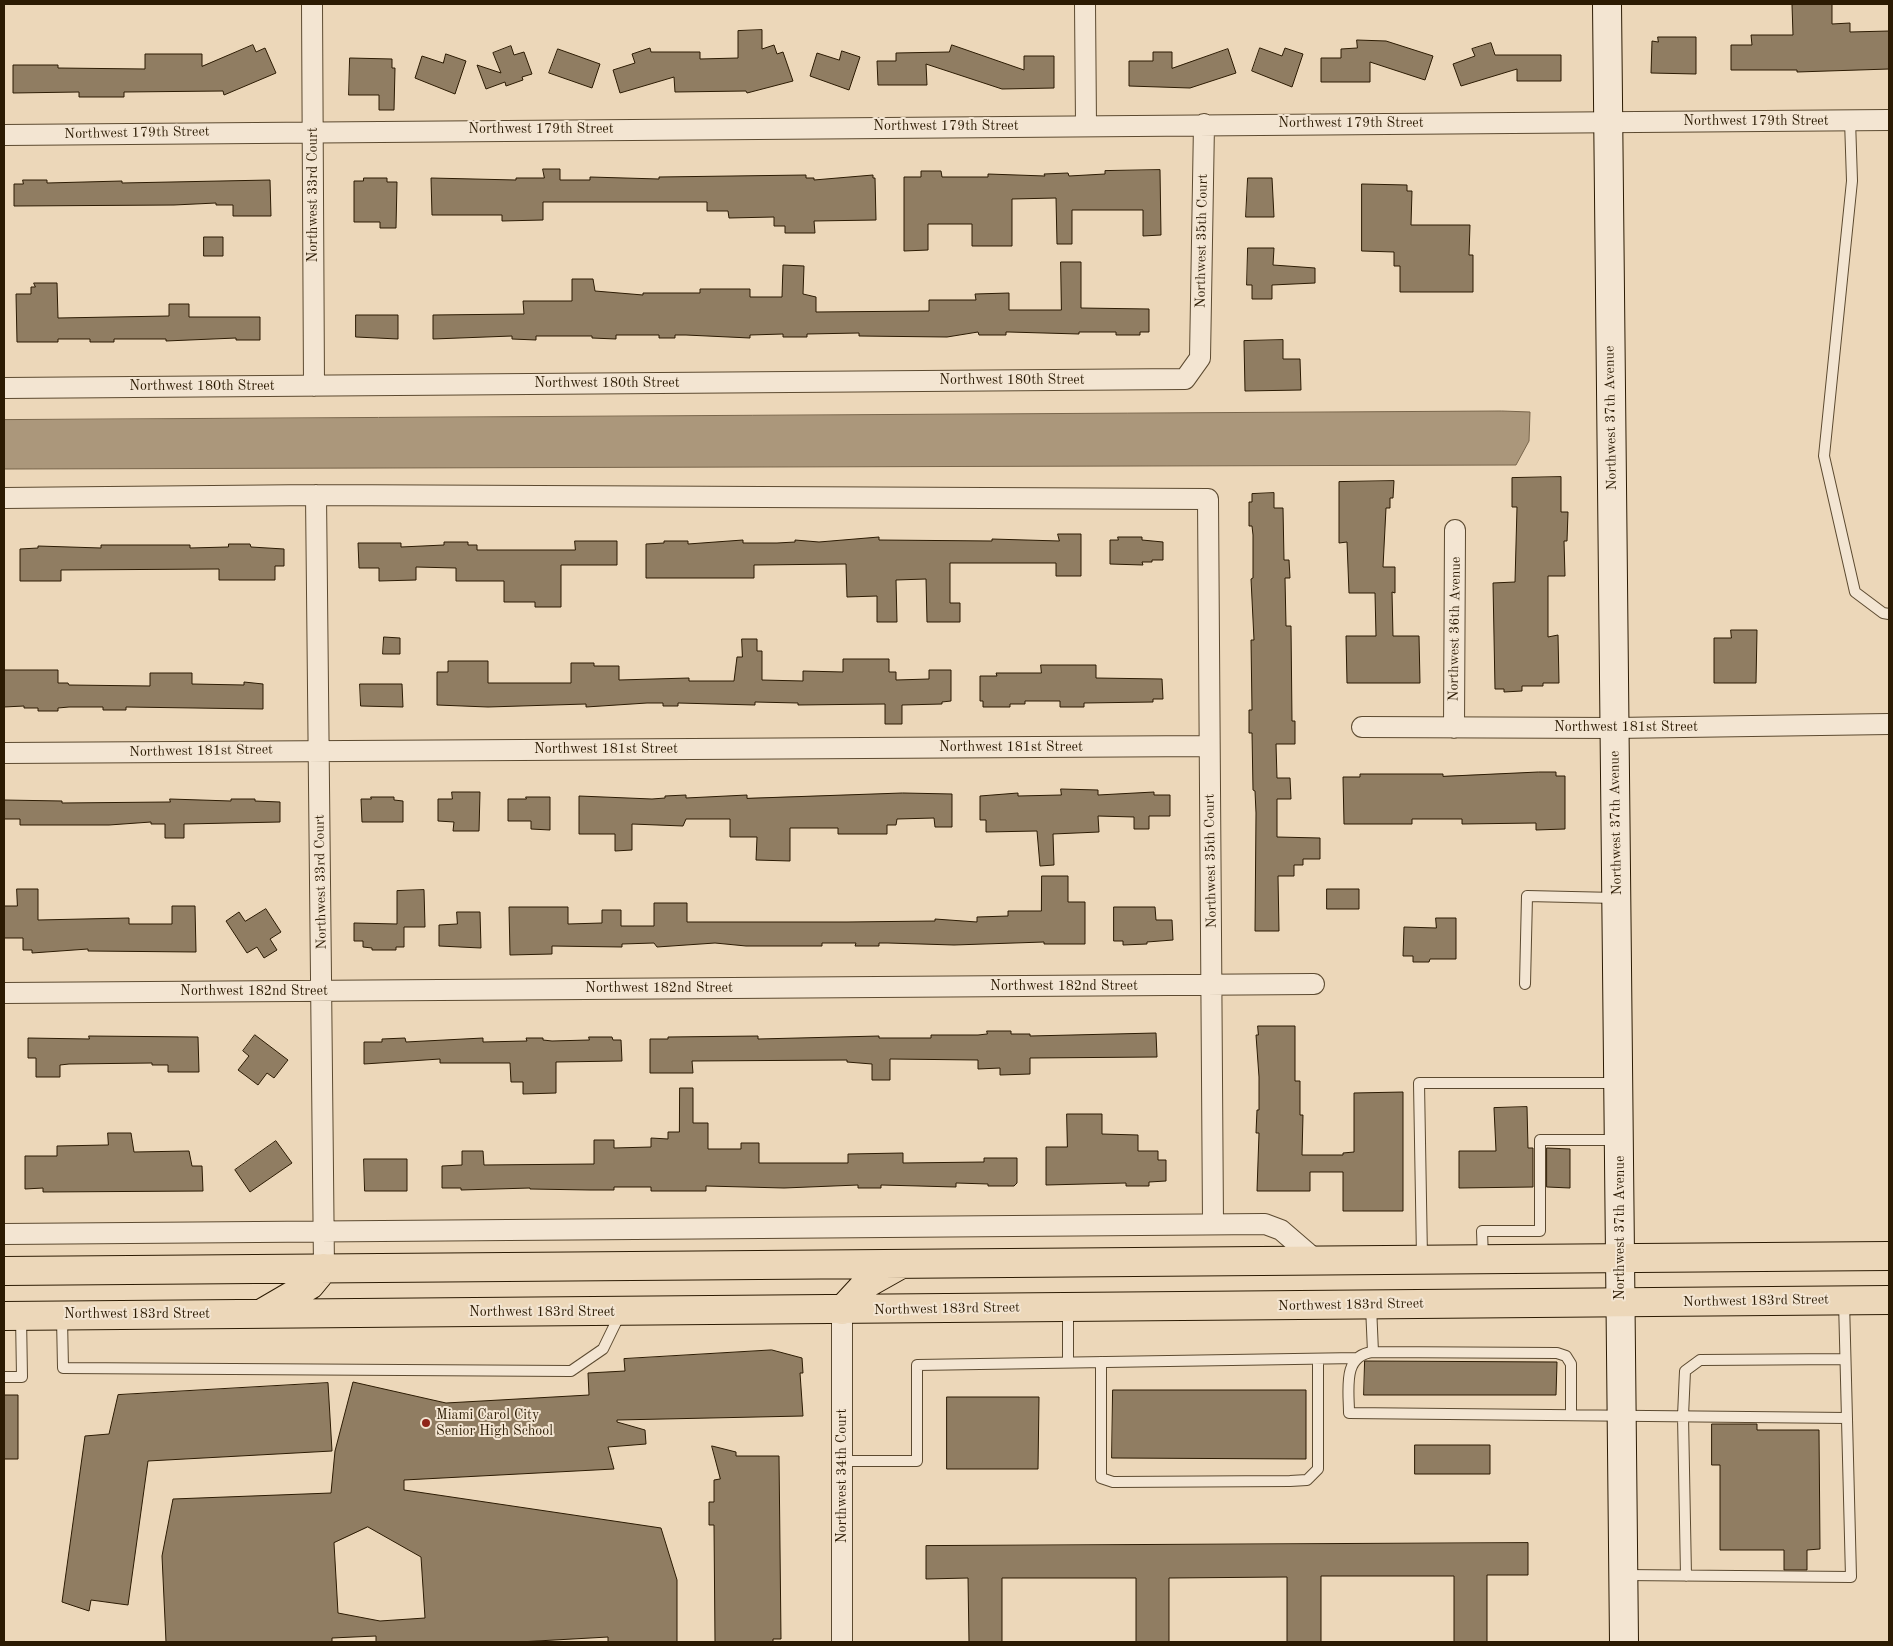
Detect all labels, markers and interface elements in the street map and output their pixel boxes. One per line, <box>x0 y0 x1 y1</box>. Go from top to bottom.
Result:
street label: Northwest 179th Street <box>1683 113 1829 129</box>
street label: Northwest 179th Street <box>1278 115 1424 131</box>
street label: Northwest 179th Street <box>873 118 1019 134</box>
street label: Northwest 179th Street <box>468 121 614 137</box>
street label: Northwest 179th Street <box>64 123 210 143</box>
street label: Northwest 33rd Court <box>305 127 321 263</box>
street label: Northwest 35th Court <box>1192 174 1212 308</box>
street label: Northwest 37th Avenue <box>1601 346 1621 490</box>
street label: Northwest 180th Street <box>939 372 1085 388</box>
street label: Northwest 180th Street <box>534 375 680 391</box>
street label: Northwest 180th Street <box>129 378 275 394</box>
street label: Northwest 36th Avenue <box>1445 557 1465 701</box>
street label: Northwest 181st Street <box>1554 719 1698 735</box>
street label: Northwest 181st Street <box>939 739 1083 755</box>
street label: Northwest 181st Street <box>129 741 273 761</box>
street label: Northwest 181st Street <box>534 741 678 757</box>
street label: Northwest 37th Avenue <box>1606 751 1626 895</box>
street label: Northwest 35th Court <box>1201 794 1221 928</box>
street label: Northwest 33rd Court <box>311 814 331 950</box>
street label: Northwest 182nd Street <box>990 978 1138 994</box>
street label: Northwest 182nd Street <box>585 980 733 996</box>
street label: Northwest 182nd Street <box>180 983 328 999</box>
street label: Northwest 37th Avenue <box>1612 1156 1628 1300</box>
street label: Northwest 183rd Street <box>1683 1291 1829 1311</box>
street label: Northwest 183rd Street <box>1278 1295 1424 1315</box>
street label: Northwest 183rd Street <box>874 1299 1020 1319</box>
street label: Northwest 183rd Street <box>469 1304 615 1320</box>
street label: Northwest 183rd Street <box>64 1306 210 1322</box>
place label: Miami Carol City Senior High School <box>436 1407 553 1440</box>
street label: Northwest 34th Court <box>834 1409 850 1543</box>
marker: Miami Carol City Senior High School <box>420 1417 432 1429</box>

